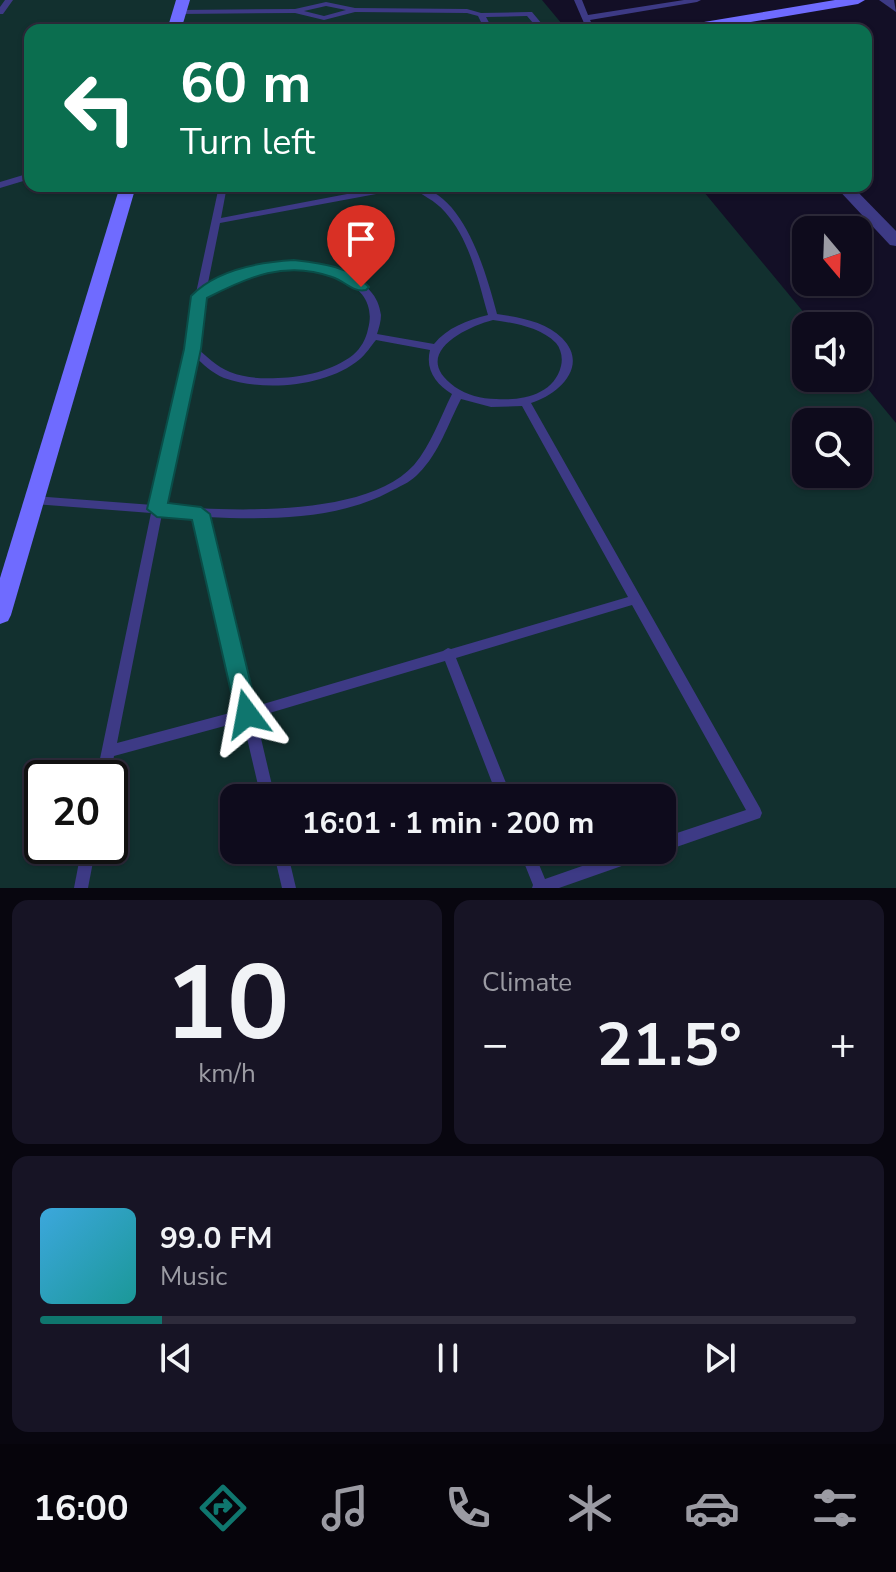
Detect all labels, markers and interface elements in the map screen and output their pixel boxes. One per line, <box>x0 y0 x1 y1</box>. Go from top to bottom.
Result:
text: 60 m <box>180 45 311 122</box>
icon: left <box>48 56 152 160</box>
text: Turn left <box>180 118 315 167</box>
pin <box>327 205 395 287</box>
north arrow <box>792 216 872 296</box>
map controls <box>792 216 872 488</box>
icon: arrive <box>339 217 383 261</box>
button: sound <box>792 312 872 392</box>
button: search <box>792 408 872 488</box>
position arrow <box>205 672 289 756</box>
speed limit sign: 20 <box>24 760 128 864</box>
text: 16:01 · 1 min · 200 m <box>302 803 594 844</box>
text: 10 <box>165 933 289 1075</box>
text: Climate <box>482 965 572 1000</box>
text: 21.5° <box>596 1004 742 1086</box>
text: − <box>482 1015 508 1075</box>
text: + <box>830 1015 856 1075</box>
text: km/h <box>198 1056 256 1091</box>
text: 99.0 FM <box>160 1218 272 1259</box>
text: Music <box>160 1259 227 1294</box>
icon: previous <box>154 1336 198 1380</box>
icon: pause <box>426 1336 470 1380</box>
icon: next <box>698 1336 742 1380</box>
icon: directions <box>195 1480 251 1536</box>
icon: music <box>317 1480 373 1536</box>
icon: phone <box>440 1480 496 1536</box>
icon: climate <box>562 1480 618 1536</box>
icon: car <box>684 1480 740 1536</box>
icon: filters <box>807 1480 863 1536</box>
text: 16:00 <box>33 1484 129 1533</box>

